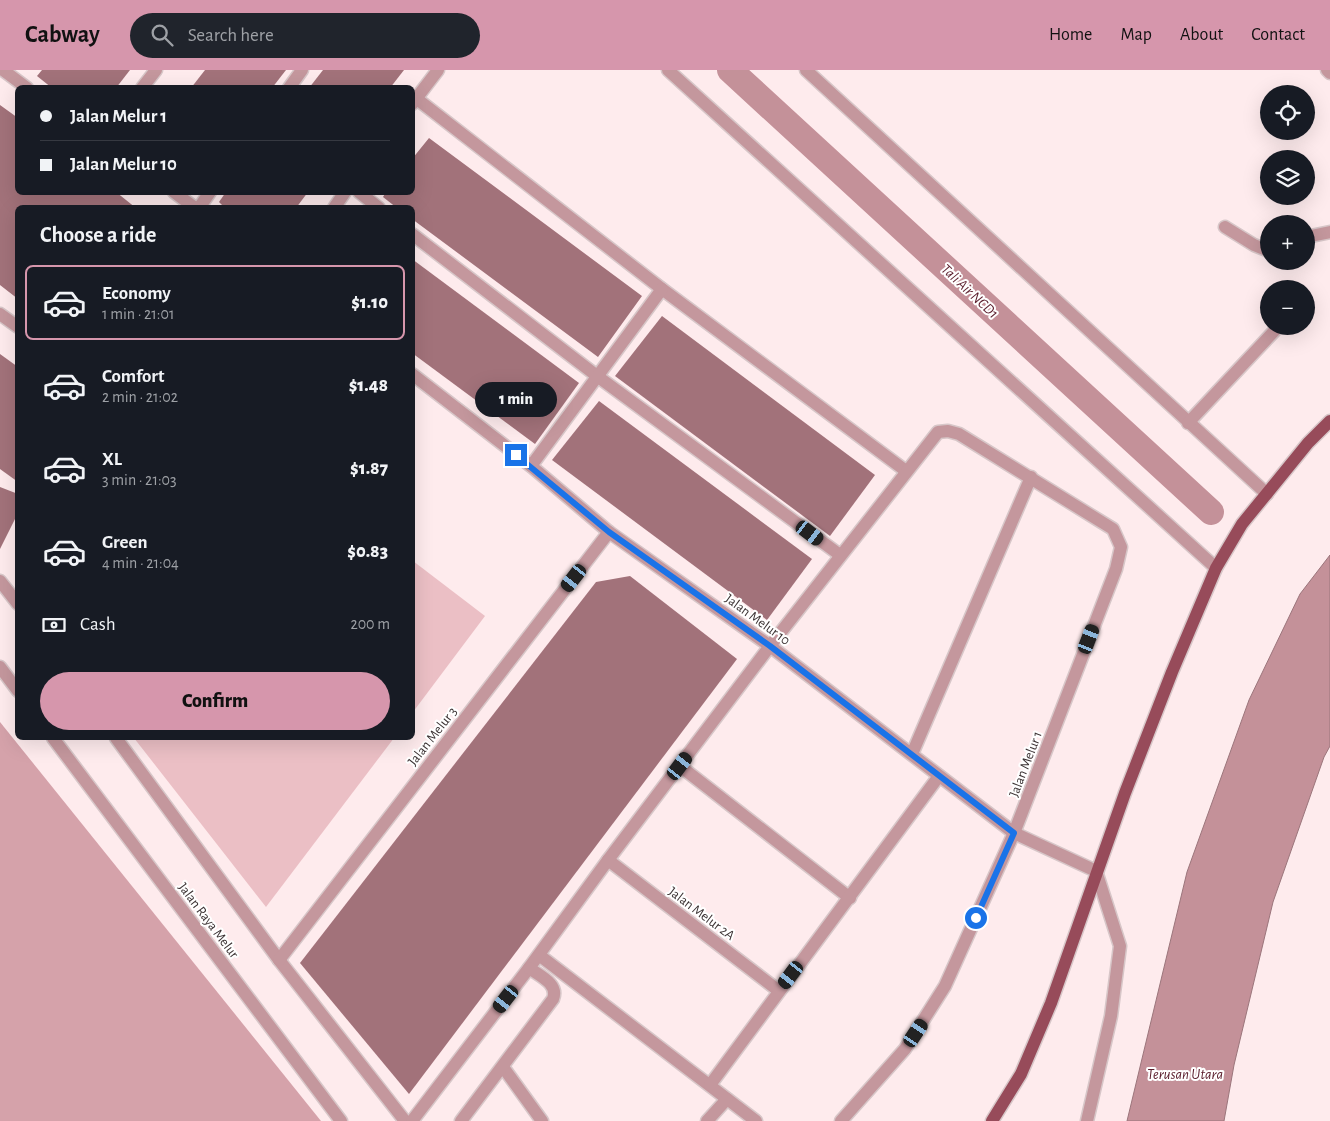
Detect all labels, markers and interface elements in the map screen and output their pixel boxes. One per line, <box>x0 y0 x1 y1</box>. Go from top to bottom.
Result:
search box <box>130 13 480 58</box>
icon: search <box>148 21 176 49</box>
text: Cabway <box>25 23 100 47</box>
text: Search here <box>188 26 274 45</box>
text: Home <box>1049 26 1092 44</box>
text: Map <box>1120 26 1152 44</box>
text: About <box>1180 26 1223 44</box>
text: Contact <box>1251 26 1305 44</box>
map controls <box>1260 85 1315 335</box>
button: locate <box>1260 85 1315 140</box>
text: Jalan Melur 1 <box>70 107 167 126</box>
button: layers <box>1260 150 1315 205</box>
text: Jalan Melur 10 <box>70 155 177 174</box>
button: + <box>1260 215 1315 270</box>
text: Choose a ride <box>40 224 156 246</box>
water label: Tali Air NCD1 <box>938 261 1001 321</box>
icon: car <box>42 280 87 325</box>
button: − <box>1260 280 1315 335</box>
text: Economy <box>102 284 171 303</box>
text: $1.10 <box>351 293 388 312</box>
text: 1 min · 21:01 <box>102 306 174 322</box>
icon: car <box>42 363 87 408</box>
text: Comfort <box>102 367 164 386</box>
text: $1.48 <box>349 376 388 395</box>
callout: 1 min <box>475 382 557 418</box>
text: 2 min · 21:02 <box>102 389 178 405</box>
text: 1 min <box>499 391 533 407</box>
route end <box>505 444 527 466</box>
icon: car <box>42 446 87 491</box>
text: XL <box>102 450 122 469</box>
text: $1.87 <box>350 459 388 478</box>
text: 3 min · 21:03 <box>102 472 177 488</box>
car <box>793 518 826 548</box>
icon: car <box>42 529 87 574</box>
text: Green <box>102 533 148 552</box>
text: $0.83 <box>347 542 388 561</box>
text: 4 min · 21:04 <box>102 555 179 571</box>
car <box>558 562 589 594</box>
street label: Jalan Melur 10 <box>722 592 793 648</box>
icon: cash <box>40 611 68 639</box>
text: Cash <box>80 615 116 634</box>
text: 200 m <box>350 616 390 632</box>
car <box>1076 622 1101 656</box>
button: Confirm <box>40 672 390 730</box>
street label: Jalan Melur 3 <box>406 704 460 769</box>
street label: Jalan Melur 1 <box>1007 730 1045 799</box>
car <box>664 750 695 782</box>
street label: Jalan Raya Melur <box>175 880 241 961</box>
street label: Jalan Melur 2A <box>666 884 737 943</box>
route start <box>965 907 987 929</box>
car <box>775 959 806 991</box>
car <box>490 983 521 1015</box>
car <box>901 1016 930 1050</box>
water label: Terusan Utara <box>1147 1067 1223 1082</box>

